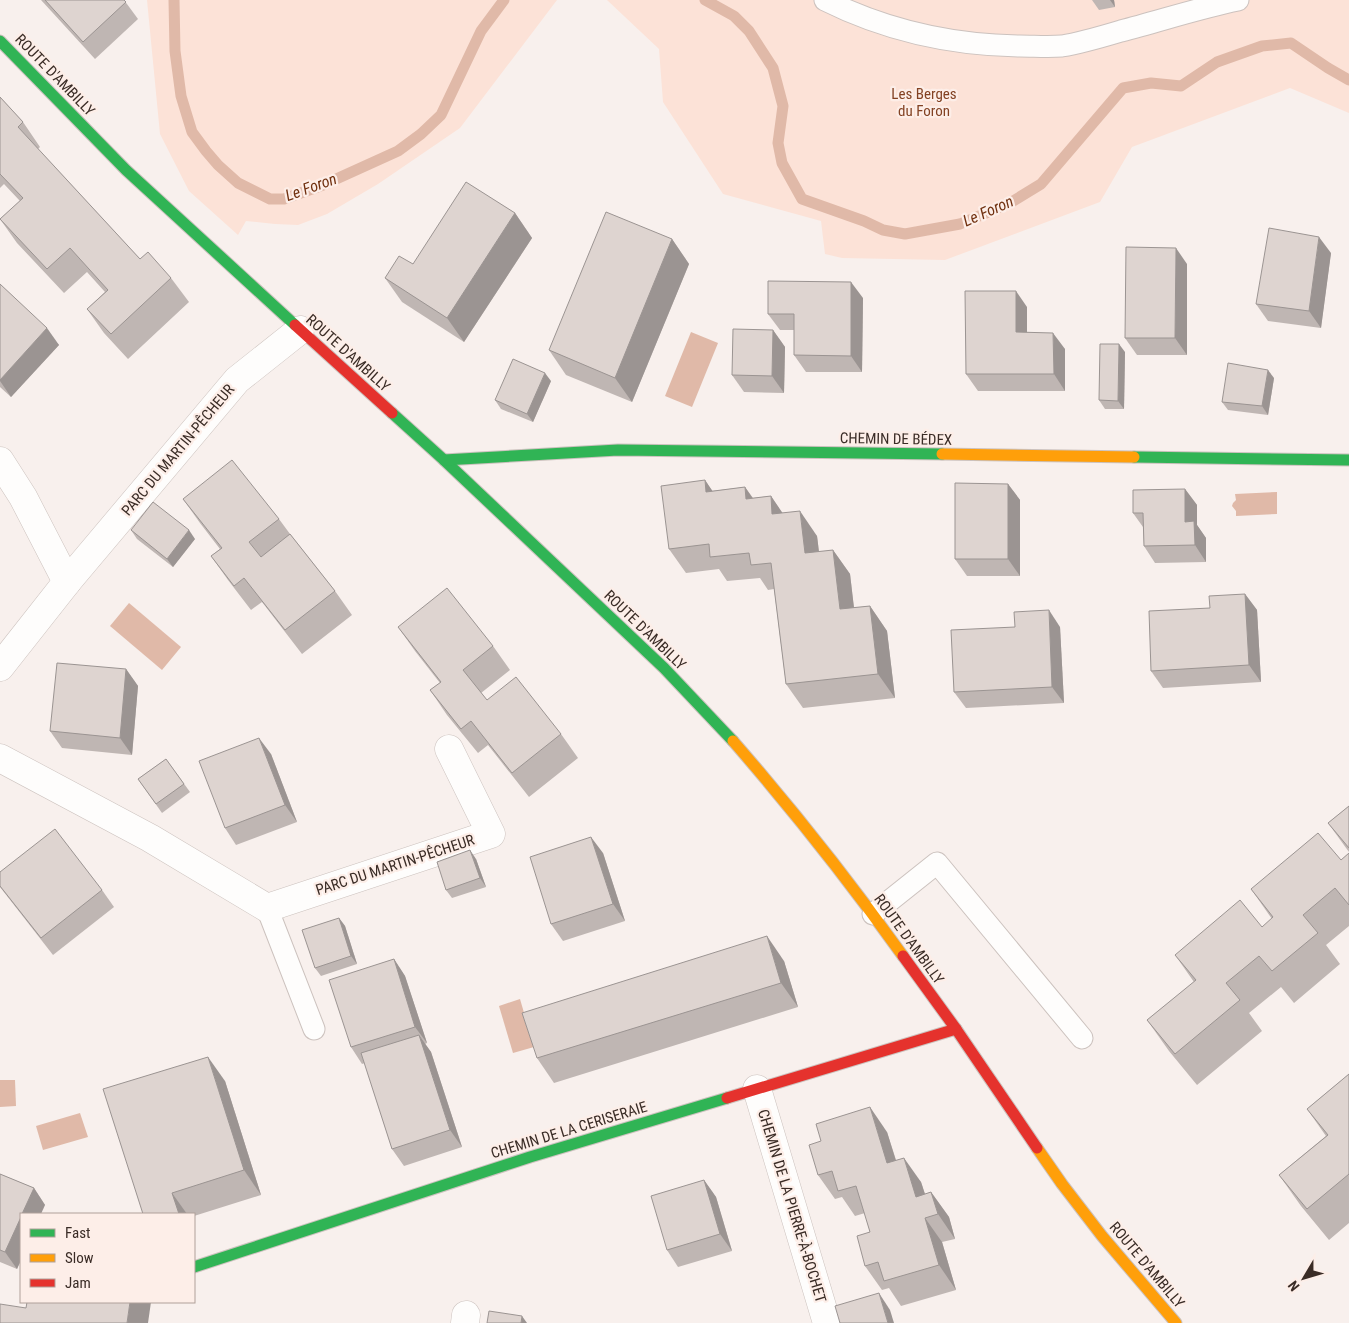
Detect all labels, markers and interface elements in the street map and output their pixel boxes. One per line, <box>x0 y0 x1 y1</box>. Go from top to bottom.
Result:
street label: ROUTE D'AMBILLY <box>11 30 99 120</box>
park label: Les Berges du Foron <box>891 85 957 120</box>
water label: Le Foron <box>283 169 339 205</box>
water label: Le Foron <box>960 191 1016 231</box>
street label: ROUTE D'AMBILLY <box>302 311 394 395</box>
street label: PARC DU MARTIN-PÊCHEUR <box>118 381 238 519</box>
street label: CHEMIN DE BÉDEX <box>840 429 952 449</box>
street label: ROUTE D'AMBILLY <box>600 586 690 674</box>
street label: PARC DU MARTIN-PÊCHEUR <box>313 831 477 899</box>
street label: ROUTE D'AMBILLY <box>870 891 948 988</box>
street label: CHEMIN DE LA CERISERAIE <box>489 1098 649 1162</box>
street label: CHEMIN DE LA PIERRE-À-BOCHET <box>754 1107 830 1305</box>
legend <box>20 1213 195 1303</box>
street label: ROUTE D'AMBILLY <box>1106 1218 1188 1312</box>
text: Fast <box>65 1224 90 1242</box>
text: Slow <box>65 1249 94 1267</box>
north arrow <box>1279 1253 1329 1303</box>
text: Jam <box>65 1274 91 1292</box>
text: N <box>1285 1278 1303 1294</box>

